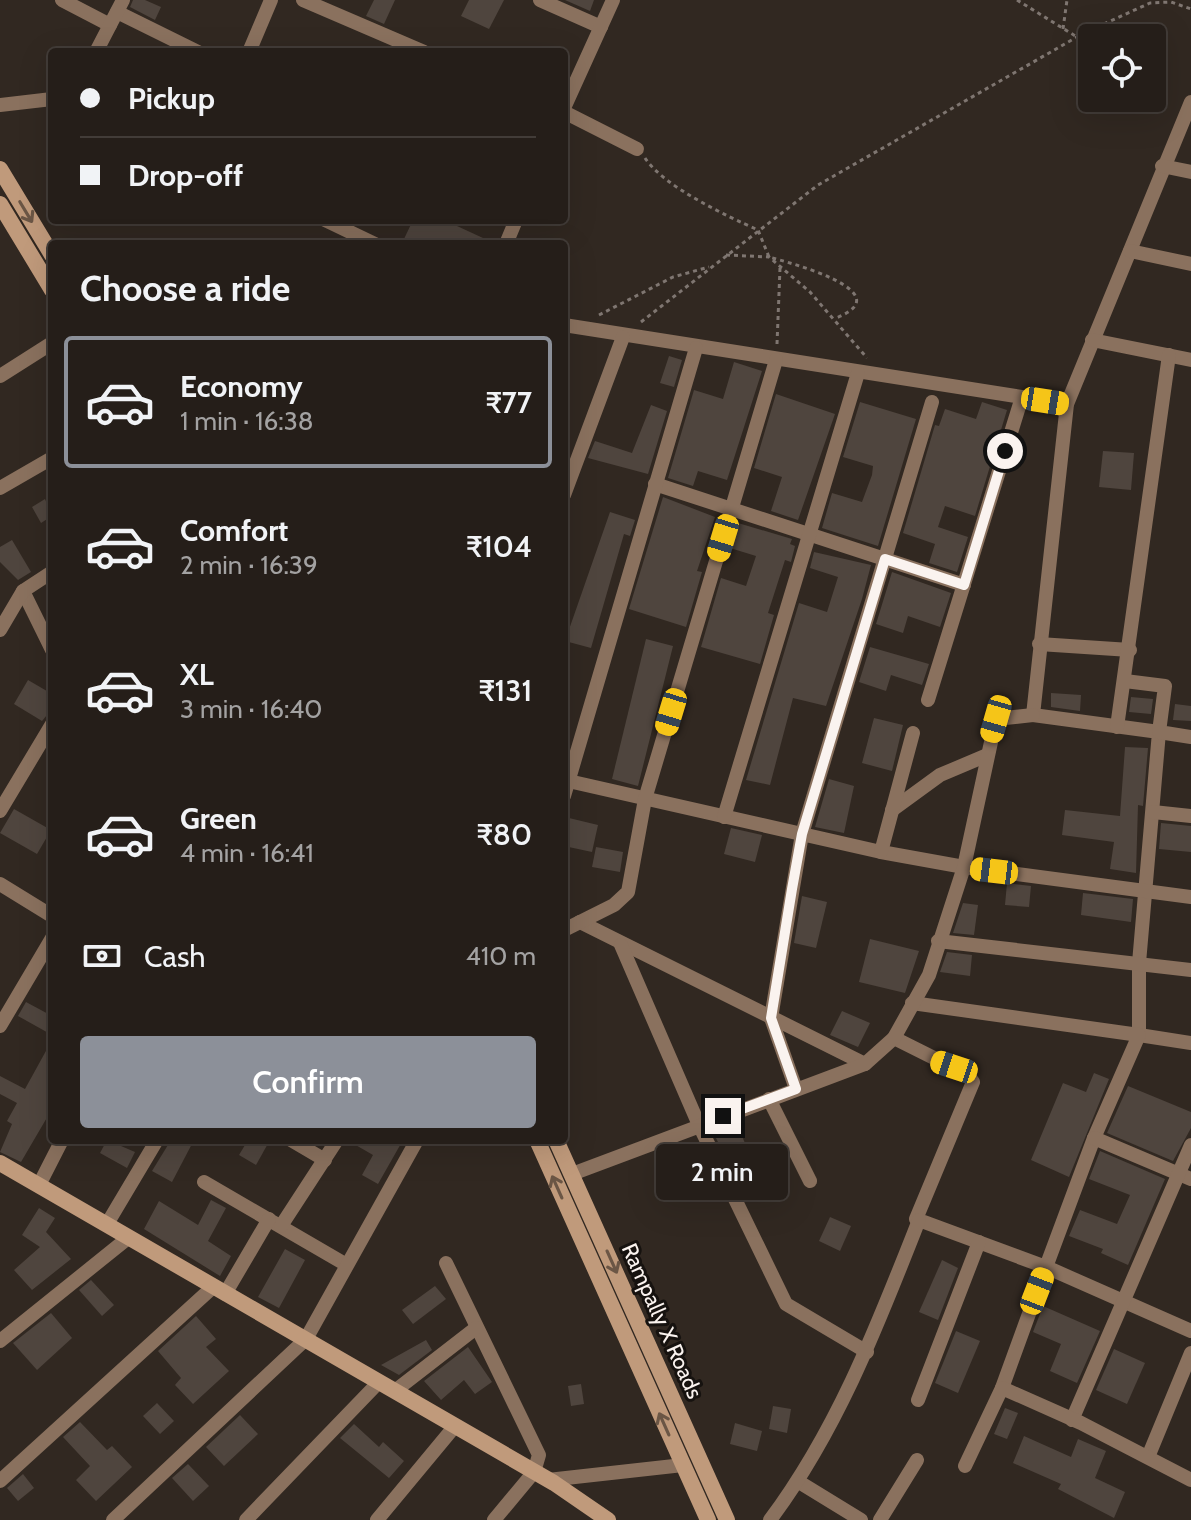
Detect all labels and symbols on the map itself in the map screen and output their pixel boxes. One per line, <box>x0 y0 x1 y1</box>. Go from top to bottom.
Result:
one-way arrow <box>18 200 34 223</box>
car <box>1019 385 1071 417</box>
route start <box>987 433 1023 469</box>
car <box>705 512 741 564</box>
car <box>653 686 689 738</box>
car <box>978 693 1014 745</box>
car <box>969 856 1019 886</box>
car <box>927 1048 981 1086</box>
route end <box>705 1098 741 1134</box>
callout: 2 min <box>657 1144 789 1200</box>
one-way arrow <box>549 1175 564 1199</box>
street label: Rampally X Roads <box>616 1239 708 1403</box>
one-way arrow <box>605 1250 620 1274</box>
car <box>1017 1264 1057 1318</box>
one-way arrow <box>656 1412 671 1436</box>

